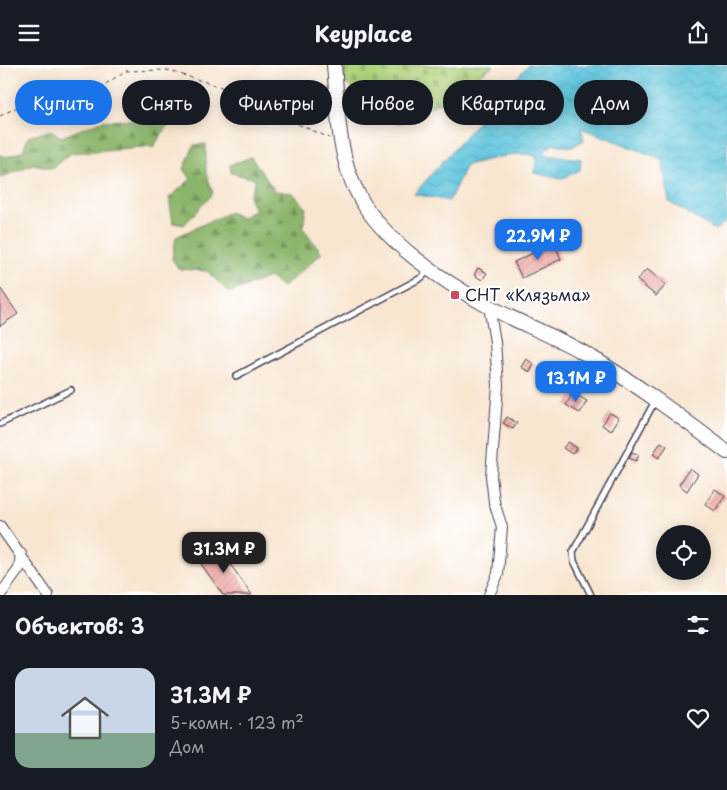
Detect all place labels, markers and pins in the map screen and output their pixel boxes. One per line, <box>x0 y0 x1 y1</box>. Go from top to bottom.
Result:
pin: 22.9M ₽ <box>492 219 584 261</box>
place label: СНТ «Клязьма» <box>465 282 590 306</box>
marker: СНТ «Клязьма» <box>449 289 461 301</box>
pin: 13.1M ₽ <box>530 361 622 403</box>
pin: 31.3M ₽ <box>178 531 270 574</box>

